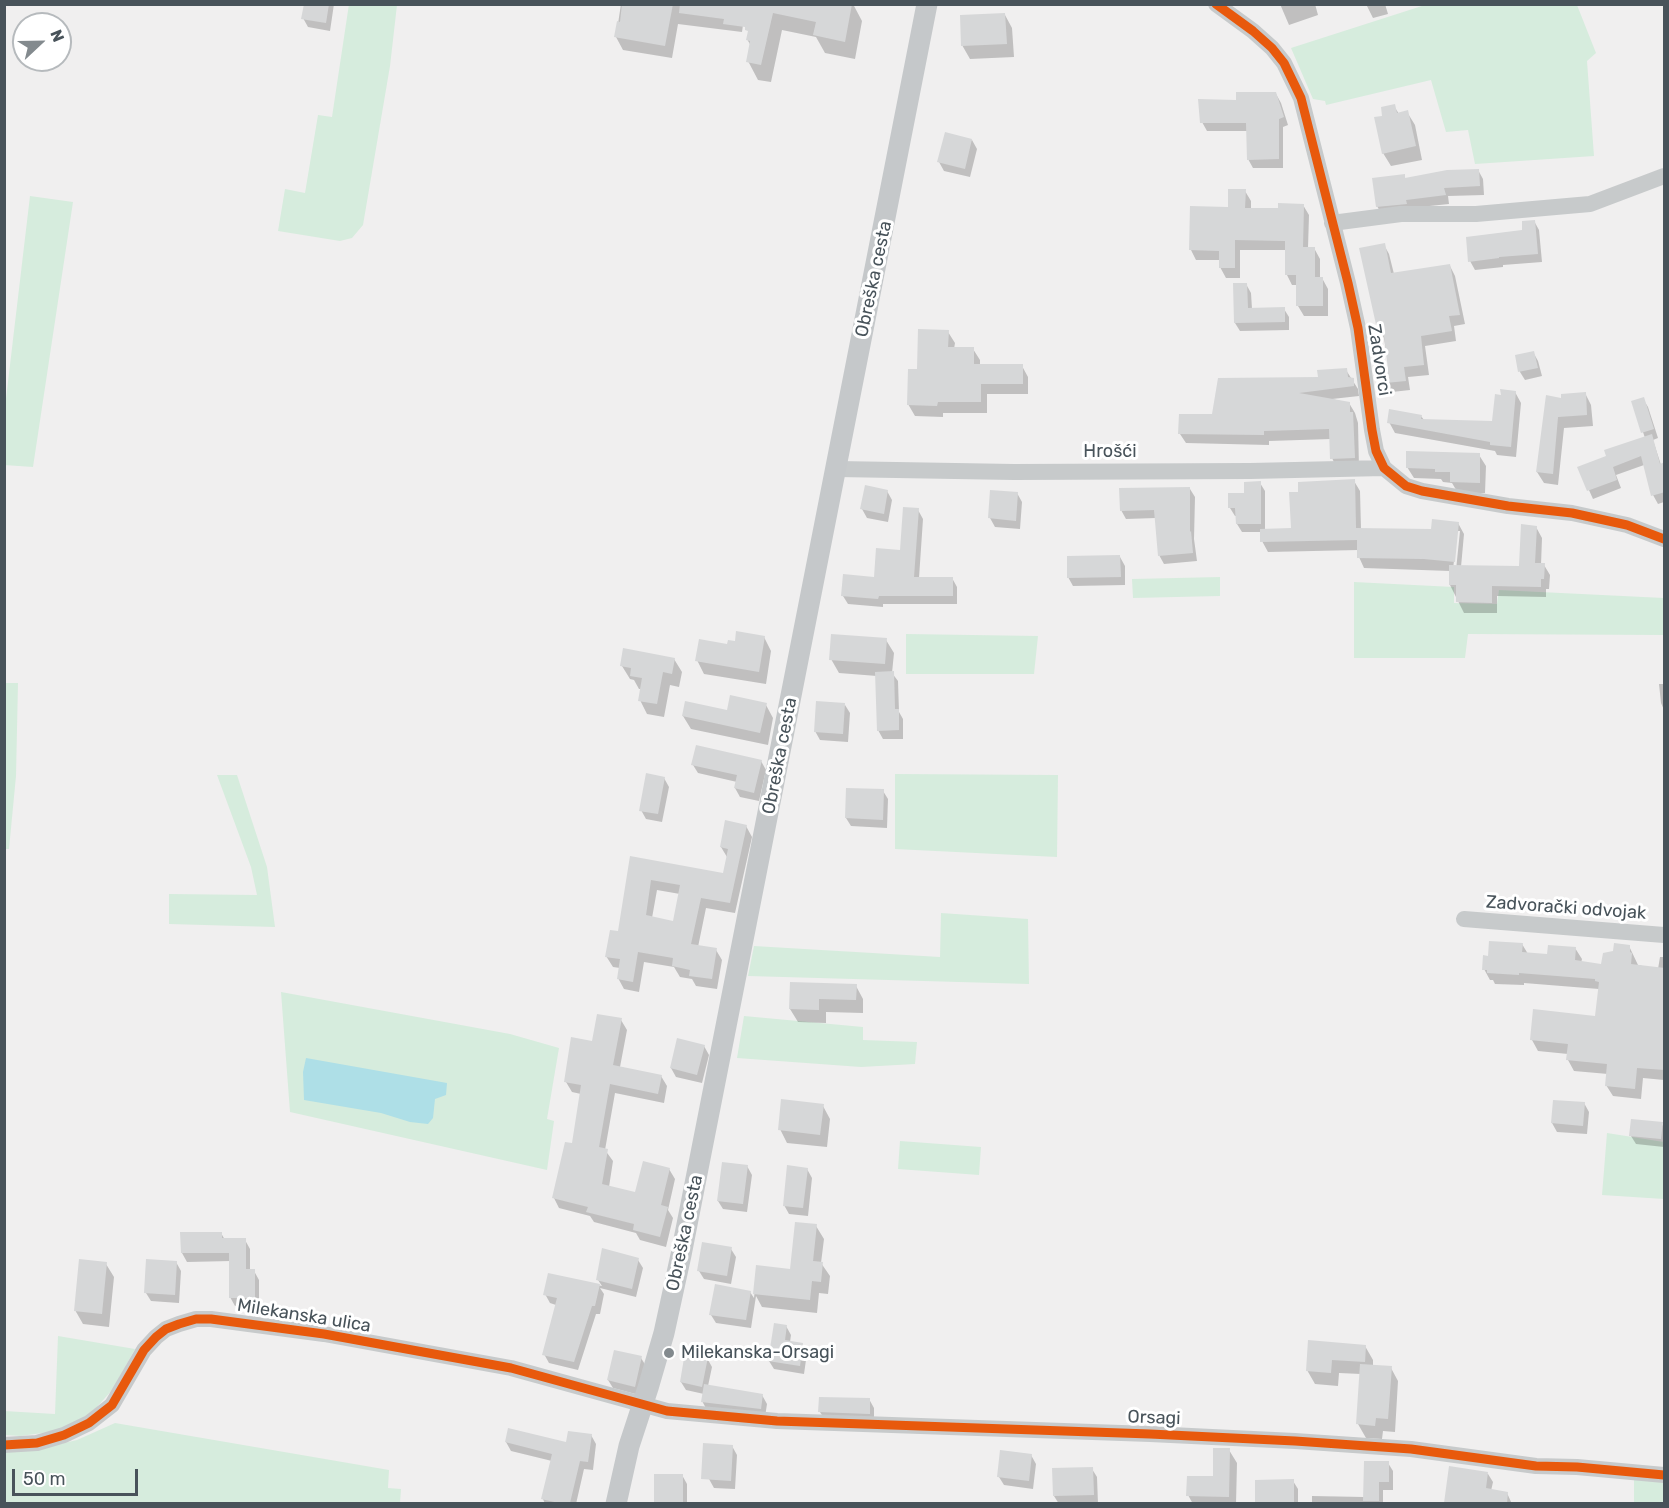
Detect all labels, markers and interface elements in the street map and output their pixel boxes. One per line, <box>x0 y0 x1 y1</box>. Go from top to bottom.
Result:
north arrow <box>12 12 72 72</box>
text: N <box>46 27 68 45</box>
street label: Obreška cesta <box>851 219 897 339</box>
street label: Zadvorci <box>1363 323 1395 397</box>
street label: Hrošći <box>1083 441 1137 463</box>
street label: Obreška cesta <box>758 696 802 816</box>
street label: Zadvorački odvojak <box>1485 892 1647 924</box>
street label: Obreška cesta <box>662 1173 708 1293</box>
street label: Milekanska ulica <box>236 1295 372 1337</box>
place label: Milekanska-Orsagi <box>681 1342 834 1364</box>
marker: Milekanska-Orsagi <box>662 1346 676 1360</box>
street label: Orsagi <box>1127 1406 1181 1430</box>
scale bar <box>15 1457 141 1495</box>
text: 50 m <box>23 1468 66 1490</box>

